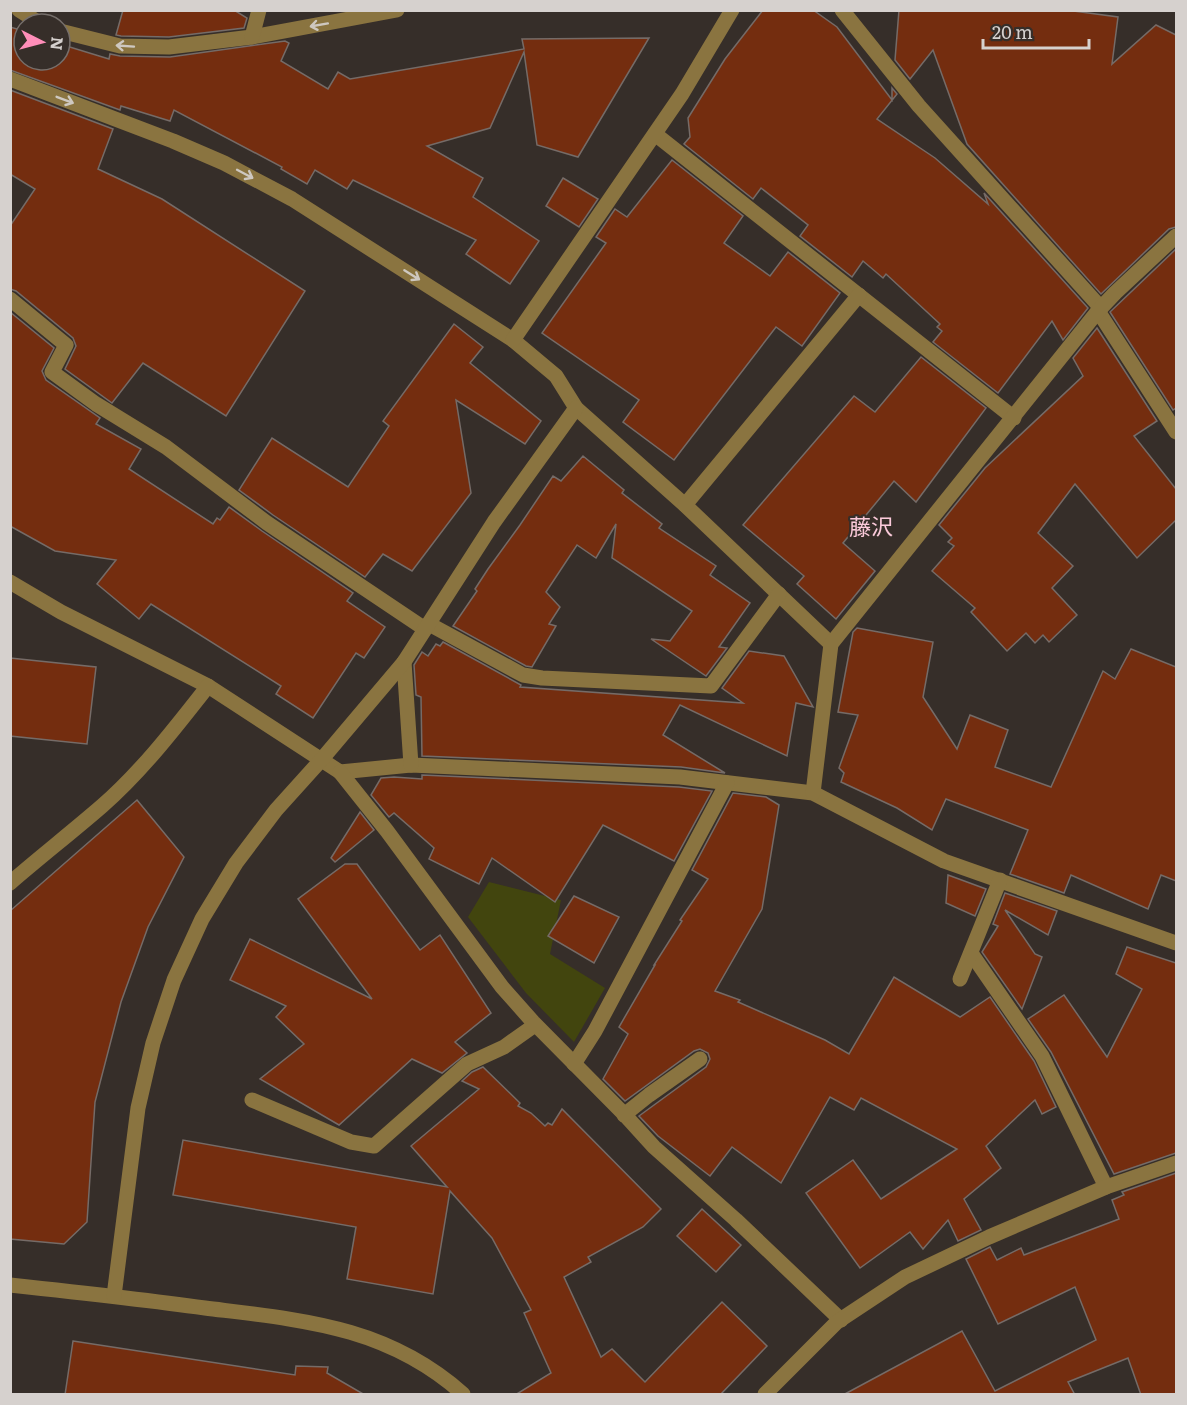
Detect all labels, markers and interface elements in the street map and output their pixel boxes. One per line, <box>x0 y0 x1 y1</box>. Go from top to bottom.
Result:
north arrow <box>12 12 72 72</box>
scale bar <box>983 12 1090 50</box>
text: 20 m <box>992 18 1033 45</box>
one-way arrow <box>309 20 329 31</box>
text: N <box>45 36 71 52</box>
one-way arrow <box>116 40 136 51</box>
one-way arrow <box>55 96 74 107</box>
one-way arrow <box>236 169 254 181</box>
one-way arrow <box>403 270 420 282</box>
district label: 藤沢 <box>849 509 893 542</box>

